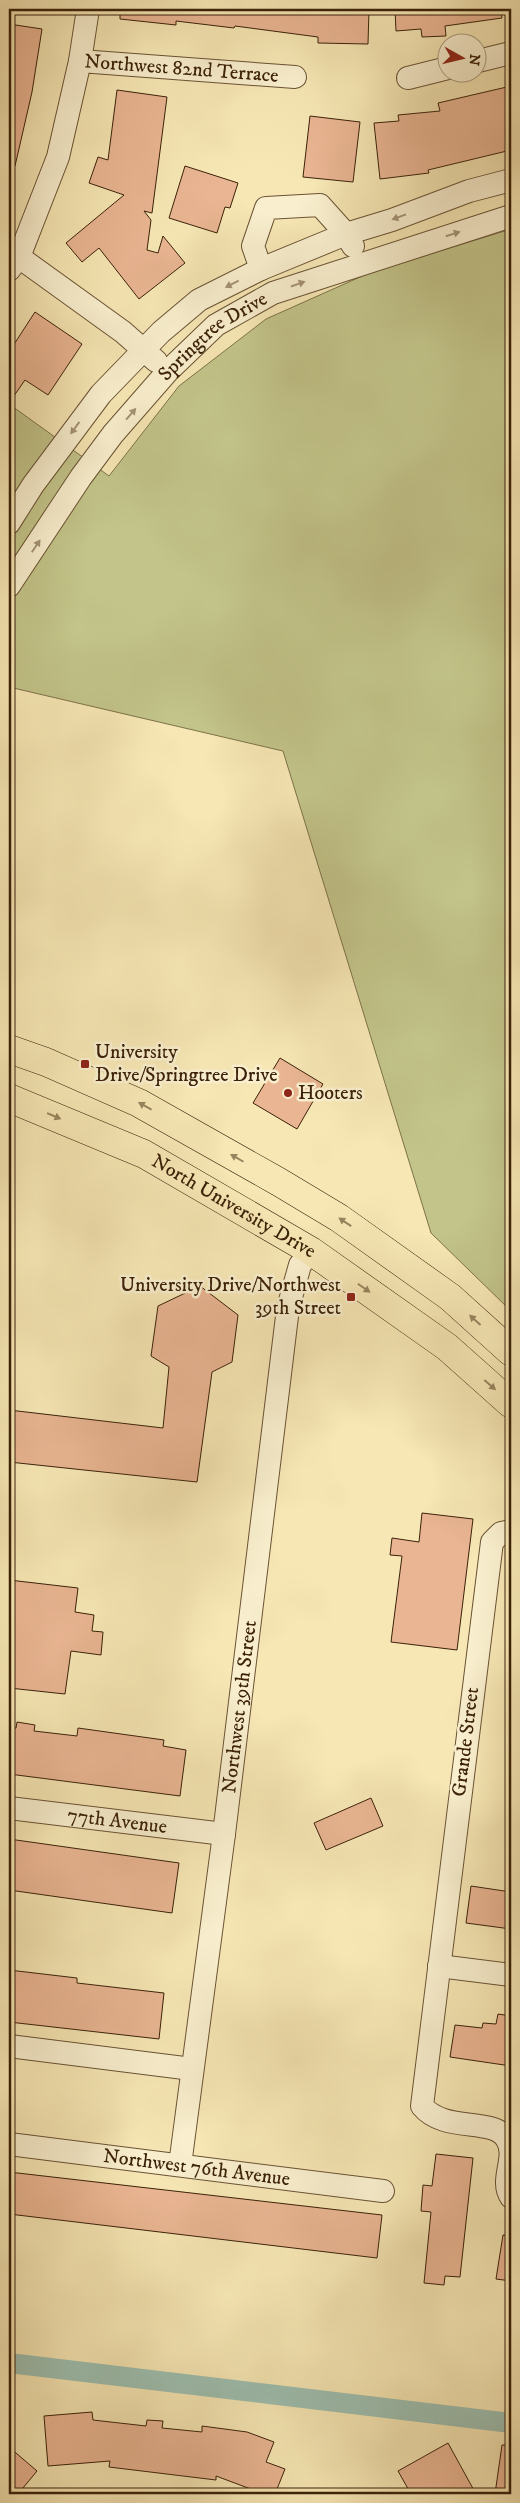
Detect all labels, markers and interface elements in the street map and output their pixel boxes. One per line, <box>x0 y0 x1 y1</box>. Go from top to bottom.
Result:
north arrow <box>438 32 488 82</box>
street label: Northwest 82nd Terrace <box>84 49 279 88</box>
text: N <box>464 53 484 67</box>
one-way arrow <box>391 213 406 221</box>
one-way arrow <box>445 230 460 238</box>
one-way arrow <box>225 280 239 288</box>
one-way arrow <box>291 280 306 288</box>
street label: Springtree Drive <box>153 286 272 386</box>
one-way arrow <box>125 408 136 420</box>
one-way arrow <box>70 421 81 434</box>
one-way arrow <box>31 539 41 552</box>
place label: University Drive/Springtree Drive <box>95 1040 277 1088</box>
marker: University Drive/Springtree Drive <box>79 1058 91 1070</box>
place label: Hooters <box>298 1081 363 1106</box>
marker: Hooters <box>282 1087 294 1099</box>
one-way arrow <box>138 1102 153 1110</box>
one-way arrow <box>47 1112 61 1120</box>
street label: North University Drive <box>147 1149 321 1264</box>
one-way arrow <box>230 1153 243 1162</box>
one-way arrow <box>338 1217 352 1227</box>
place label: University Drive/Northwest 39th Street <box>120 1273 341 1321</box>
one-way arrow <box>357 1283 371 1293</box>
marker: University Drive/Northwest 39th Street <box>345 1291 357 1303</box>
one-way arrow <box>468 1314 481 1325</box>
one-way arrow <box>484 1380 497 1391</box>
street label: Northwest 39th Street <box>217 1619 262 1795</box>
street label: Grande Street <box>447 1686 485 1798</box>
street label: 77th Avenue <box>66 1803 168 1839</box>
street label: Northwest 76th Avenue <box>102 2143 291 2192</box>

